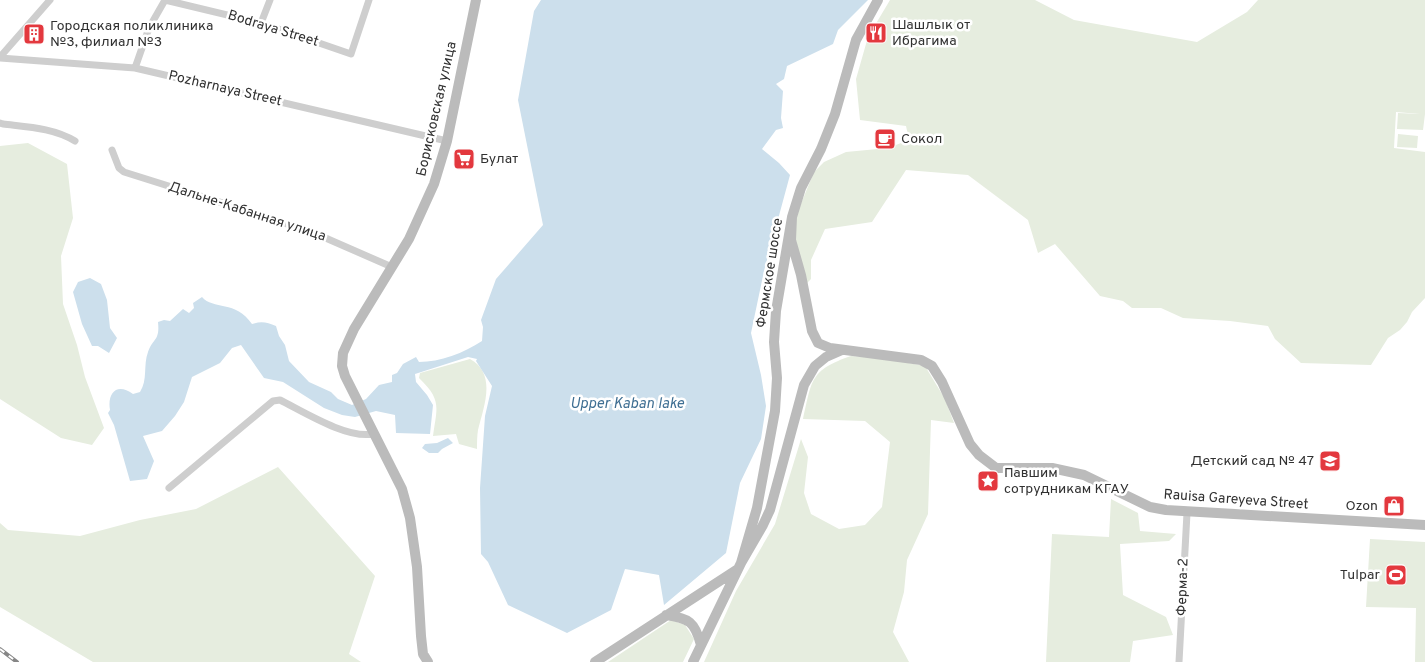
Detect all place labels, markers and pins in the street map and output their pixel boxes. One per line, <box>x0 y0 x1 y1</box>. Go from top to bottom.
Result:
place label: Шашлык от Ибрагима <box>892 17 970 50</box>
place label: Городская поликлиника №3, филиал №3 <box>50 18 213 51</box>
restaurant icon: Шашлык от Ибрагима <box>864 21 888 45</box>
building icon: Городская поликлиника №3, филиал №3 <box>22 22 46 46</box>
cafe icon: Сокол <box>873 127 897 151</box>
place label: Сокол <box>901 131 942 148</box>
supermarket icon: Булат <box>452 147 476 171</box>
place label: Булат <box>480 151 518 168</box>
school or university icon: Детский сад № 47 <box>1318 449 1342 473</box>
place label: Детский сад № 47 <box>1190 453 1314 470</box>
place label: Павшим сотрудникам КГАУ <box>1004 465 1129 498</box>
place icon: Павшим сотрудникам КГАУ <box>976 469 1000 493</box>
shop icon: Ozon <box>1382 494 1406 518</box>
place label: Ozon <box>1345 498 1378 515</box>
sports icon: Tulpar <box>1384 563 1408 587</box>
place label: Tulpar <box>1340 567 1381 584</box>

